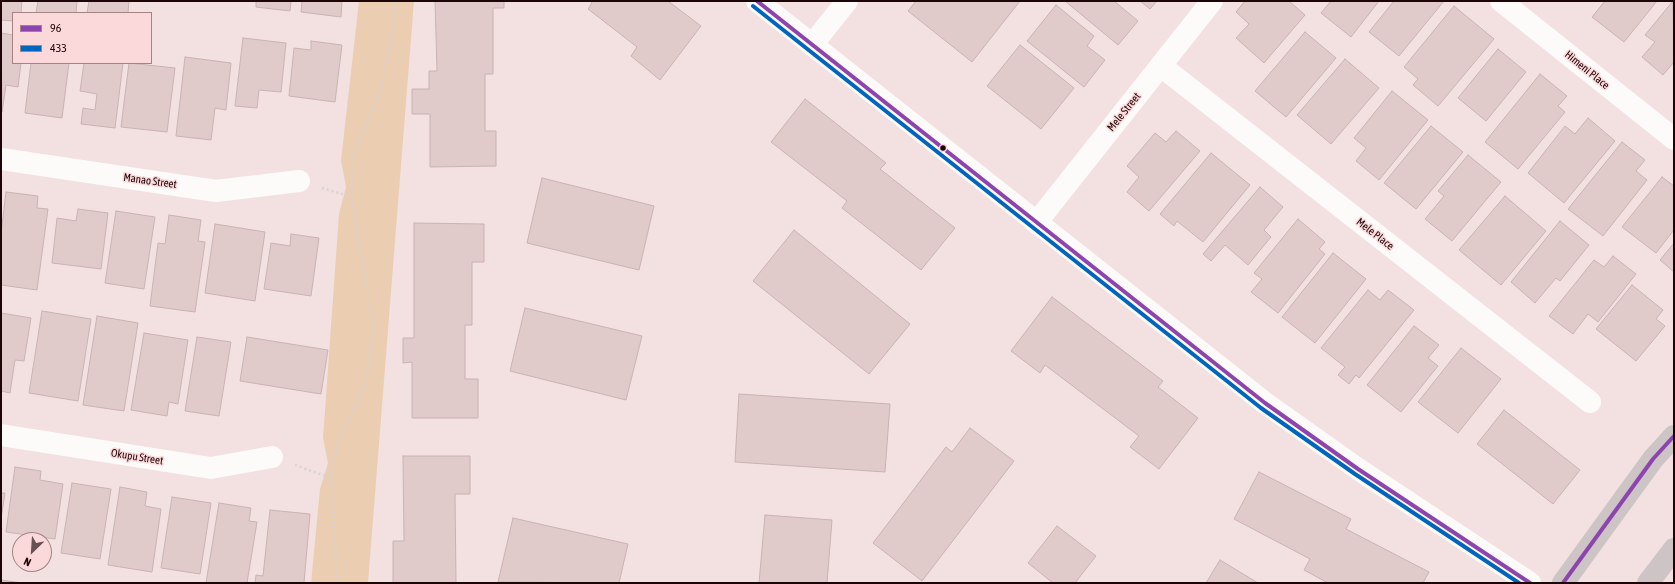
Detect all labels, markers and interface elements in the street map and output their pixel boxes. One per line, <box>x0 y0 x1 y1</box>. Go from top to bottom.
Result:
legend <box>12 12 152 64</box>
text: 96 <box>50 21 61 35</box>
text: 433 <box>50 41 67 55</box>
street label: Himeni Place <box>1562 48 1612 92</box>
street label: Mele Street <box>1104 90 1144 134</box>
unlabelled marker <box>938 143 948 153</box>
street label: Manao Street <box>122 171 178 191</box>
street label: Mele Place <box>1354 215 1396 253</box>
street label: Okupu Street <box>110 446 164 468</box>
north arrow <box>12 532 52 572</box>
text: N <box>22 555 33 569</box>

